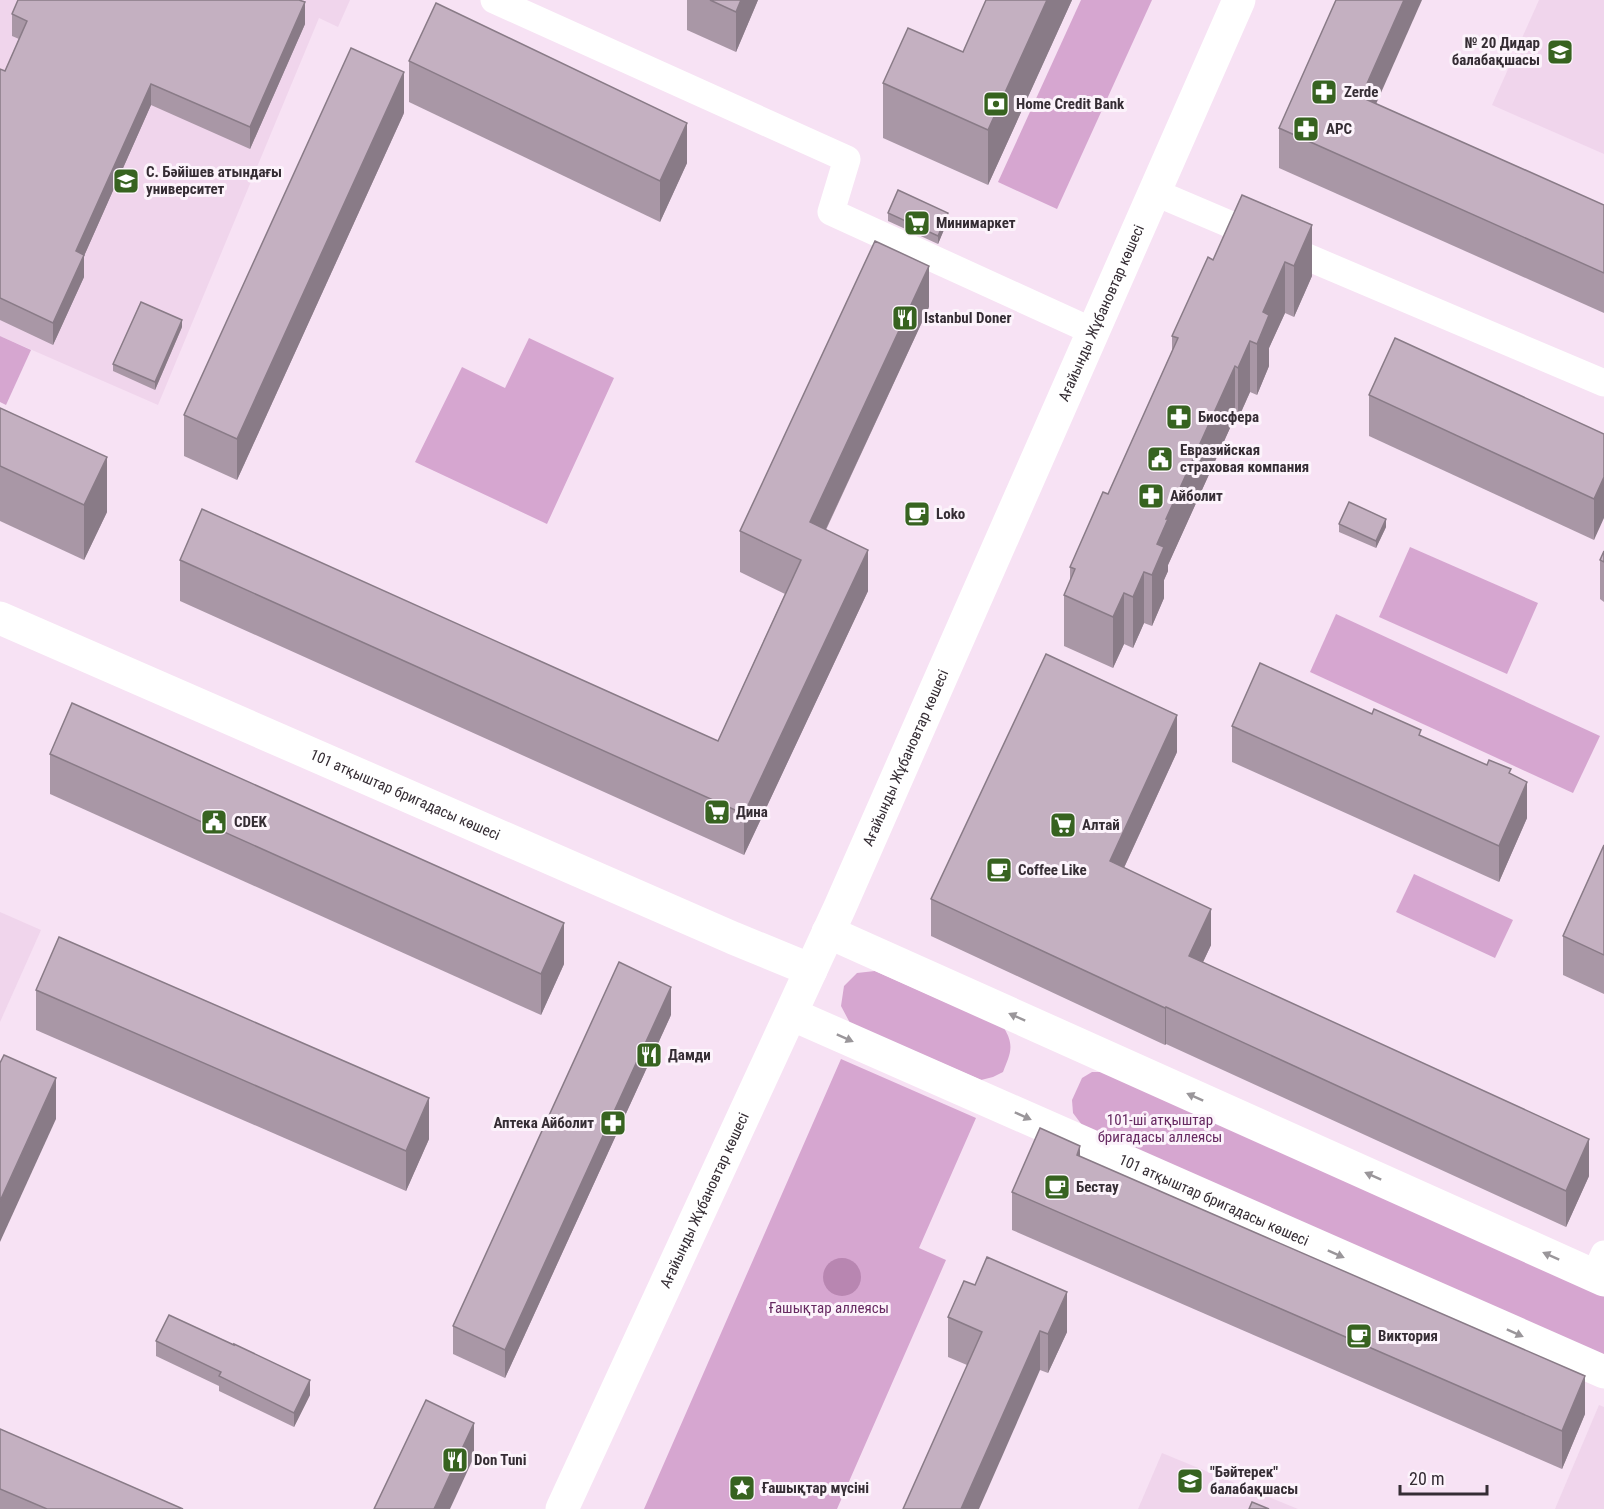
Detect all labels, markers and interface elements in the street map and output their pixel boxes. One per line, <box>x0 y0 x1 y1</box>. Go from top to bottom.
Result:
place label: № 20 Дидар балабақшасы <box>1452 34 1540 69</box>
school or university icon: № 20 Дидар балабақшасы <box>1545 37 1575 67</box>
pharmacy icon: Zerde <box>1309 77 1339 107</box>
place label: Zerde <box>1344 83 1378 101</box>
bank icon: Home Credit Bank <box>981 89 1011 119</box>
place label: Home Credit Bank <box>1016 95 1125 113</box>
pharmacy icon: АРС <box>1291 114 1321 144</box>
place label: АРС <box>1326 120 1352 138</box>
place label: С. Бәйішев атындағы университет <box>146 163 282 198</box>
school or university icon: С. Бәйішев атындағы университет <box>111 166 141 196</box>
supermarket icon: Минимаркет <box>902 208 932 238</box>
place label: Минимаркет <box>936 214 1016 232</box>
street label: Ағайынды Жұбановтар көшесі <box>1055 222 1148 404</box>
restaurant icon: Istanbul Doner <box>890 303 920 333</box>
place label: Istanbul Doner <box>924 309 1011 327</box>
pharmacy icon: Биосфера <box>1164 402 1194 432</box>
place label: Биосфера <box>1198 408 1259 426</box>
place label: Евразийская страховая компания <box>1180 441 1309 476</box>
public building icon: Евразийская страховая компания <box>1145 444 1175 474</box>
pharmacy icon: Айболит <box>1136 481 1166 511</box>
place label: Айболит <box>1170 487 1223 505</box>
cafe icon: Loko <box>902 499 932 529</box>
place label: Loko <box>936 505 965 523</box>
street label: Ағайынды Жұбановтар көшесі <box>859 667 952 849</box>
street label: 101 атқыштар бригадасы көшесі <box>307 745 503 844</box>
supermarket icon: Дина <box>702 797 732 827</box>
place label: Дина <box>736 803 768 821</box>
public building icon: CDEK <box>199 807 229 837</box>
supermarket icon: Алтай <box>1048 810 1078 840</box>
place label: CDEK <box>234 813 267 831</box>
place label: Алтай <box>1082 816 1120 834</box>
cafe icon: Coffee Like <box>984 855 1014 885</box>
place label: Coffee Like <box>1018 861 1087 879</box>
one-way arrow <box>1007 1012 1025 1022</box>
one-way arrow <box>836 1033 853 1042</box>
restaurant icon: Дамди <box>634 1040 664 1070</box>
place label: Дамди <box>668 1046 711 1064</box>
one-way arrow <box>1186 1092 1203 1101</box>
pharmacy icon: Аптека Айболит <box>598 1108 628 1138</box>
street label: Ағайынды Жұбановтар көшесі <box>656 1110 753 1291</box>
park label: 101-ші атқыштар бригадасы аллеясы <box>1098 1111 1222 1146</box>
one-way arrow <box>1014 1112 1032 1121</box>
place label: Аптека Айболит <box>494 1114 594 1132</box>
street label: 101 атқыштар бригадасы көшесі <box>1116 1151 1311 1250</box>
cafe icon: Бестау <box>1042 1172 1072 1202</box>
one-way arrow <box>1364 1172 1381 1181</box>
place label: Бестау <box>1076 1178 1119 1196</box>
one-way arrow <box>1327 1250 1345 1259</box>
one-way arrow <box>1541 1251 1559 1261</box>
park label: Ғашықтар аллеясы <box>769 1299 889 1317</box>
cafe icon: Виктория <box>1344 1321 1374 1351</box>
place label: Виктория <box>1378 1327 1438 1345</box>
one-way arrow <box>1506 1328 1523 1337</box>
restaurant icon: Don Tuni <box>440 1445 470 1475</box>
place label: Don Tuni <box>474 1451 527 1469</box>
scale bar <box>1400 1458 1487 1496</box>
place label: "Бәйтерек" балабақшасы <box>1210 1463 1298 1498</box>
school or university icon: "Бәйтерек" балабақшасы <box>1175 1466 1205 1496</box>
text: 20 m <box>1409 1468 1444 1489</box>
place icon: Ғашықтар мүсіні <box>727 1473 757 1503</box>
place label: Ғашықтар мүсіні <box>761 1479 869 1497</box>

